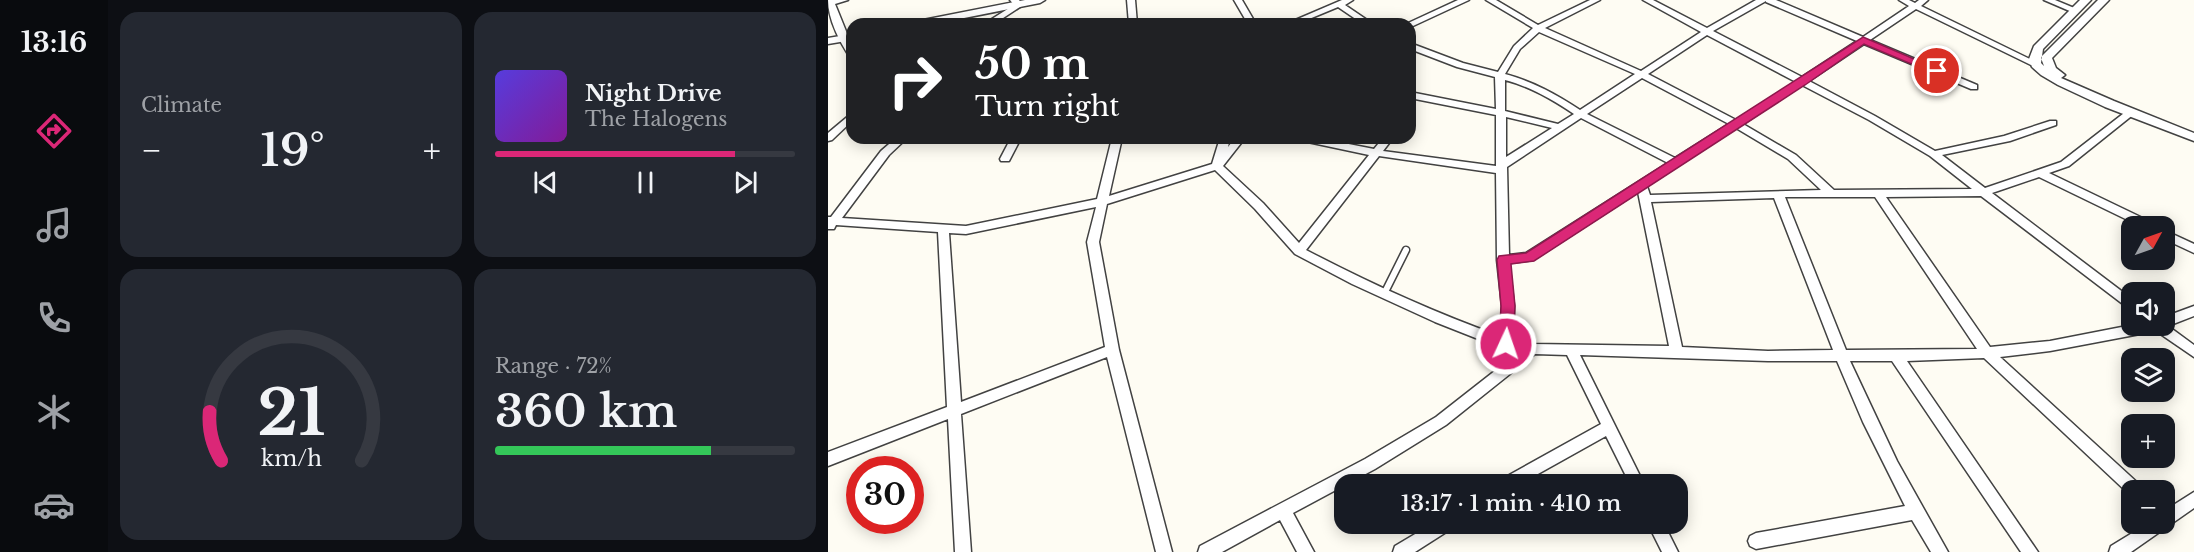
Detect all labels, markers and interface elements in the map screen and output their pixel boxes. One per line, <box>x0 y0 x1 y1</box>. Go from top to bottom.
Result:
text: 13:16 <box>21 26 87 59</box>
text: 50 m <box>975 38 1089 90</box>
icon: right <box>876 42 954 120</box>
pin <box>1911 45 1962 96</box>
icon: arrive <box>1920 54 1953 87</box>
text: Night Drive <box>585 80 722 107</box>
text: Turn right <box>975 90 1119 123</box>
text: Climate <box>141 93 222 117</box>
text: The Halogens <box>585 107 727 131</box>
icon: directions <box>33 110 75 152</box>
text: 19° <box>260 122 325 178</box>
text: − <box>141 130 162 171</box>
text: + <box>423 130 441 171</box>
icon: previous <box>529 166 562 199</box>
icon: pause <box>629 166 662 199</box>
icon: next <box>729 166 762 199</box>
icon: music <box>33 204 75 246</box>
north arrow <box>2121 216 2175 270</box>
map controls <box>2121 216 2175 534</box>
button: sound <box>2121 282 2175 336</box>
icon: phone <box>33 297 75 339</box>
position arrow <box>1474 312 1538 376</box>
button: layers <box>2121 348 2175 402</box>
text: Range · 72% <box>495 354 612 378</box>
text: 21 <box>257 374 325 452</box>
text: 360 km <box>495 383 677 439</box>
icon: climate <box>33 391 75 433</box>
button: + <box>2121 414 2175 468</box>
text: km/h <box>261 446 322 473</box>
speed limit sign: 30 <box>846 456 924 534</box>
button: − <box>2121 480 2175 534</box>
icon: car <box>33 484 75 526</box>
text: 13:17 · 1 min · 410 m <box>1401 490 1621 517</box>

